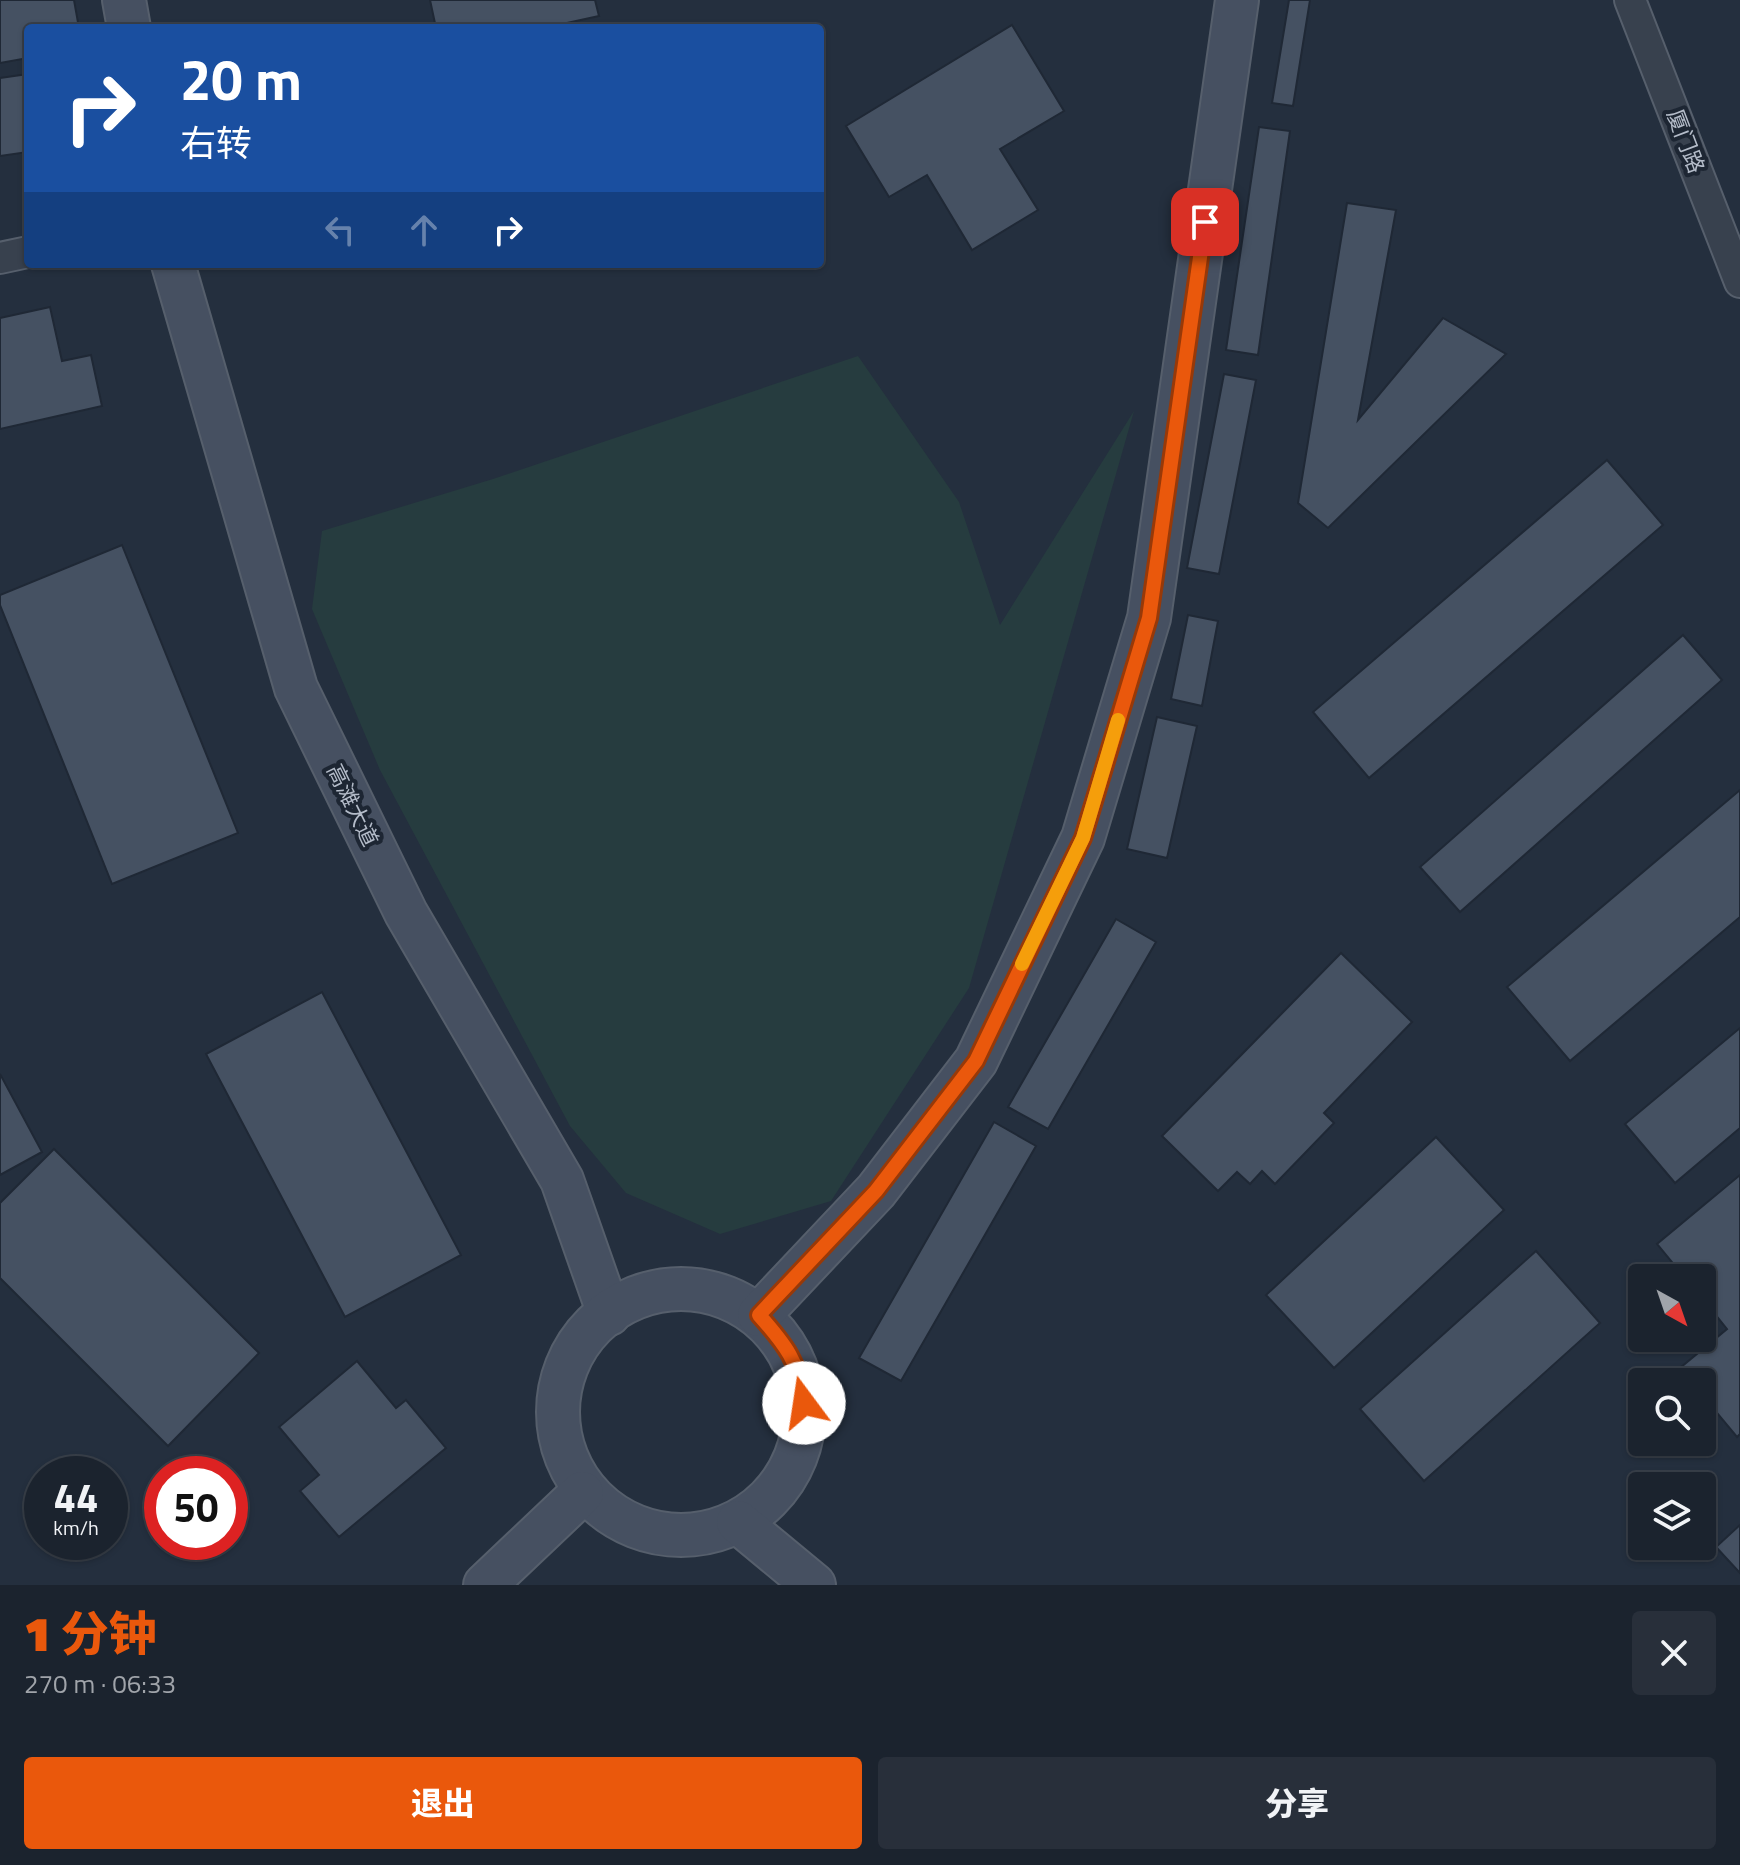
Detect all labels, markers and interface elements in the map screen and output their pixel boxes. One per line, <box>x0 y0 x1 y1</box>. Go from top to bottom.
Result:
text: 20 m <box>180 37 302 122</box>
icon: right <box>48 56 152 160</box>
street label: 厦门路 <box>1658 104 1714 178</box>
text: 右转 <box>180 115 252 170</box>
pin <box>1171 188 1239 256</box>
icon: arrive <box>1183 200 1227 244</box>
icon: left <box>318 208 362 252</box>
icon: ahead <box>402 208 446 252</box>
icon: right <box>486 208 530 252</box>
street label: 高滩大道 <box>318 758 388 852</box>
north arrow <box>1628 1264 1716 1352</box>
map controls <box>1628 1264 1716 1560</box>
position arrow <box>762 1361 846 1445</box>
button: search <box>1628 1368 1716 1456</box>
speed limit sign: 50 <box>144 1456 248 1560</box>
text: 44 <box>54 1467 98 1528</box>
button: layers <box>1628 1472 1716 1560</box>
text: km/h <box>53 1512 99 1543</box>
text: 1 分钟 <box>24 1597 157 1670</box>
button: close <box>1632 1611 1716 1695</box>
text: 270 m · 06:33 <box>24 1664 176 1703</box>
button: 退出 <box>24 1757 862 1849</box>
button: 分享 <box>878 1757 1716 1849</box>

